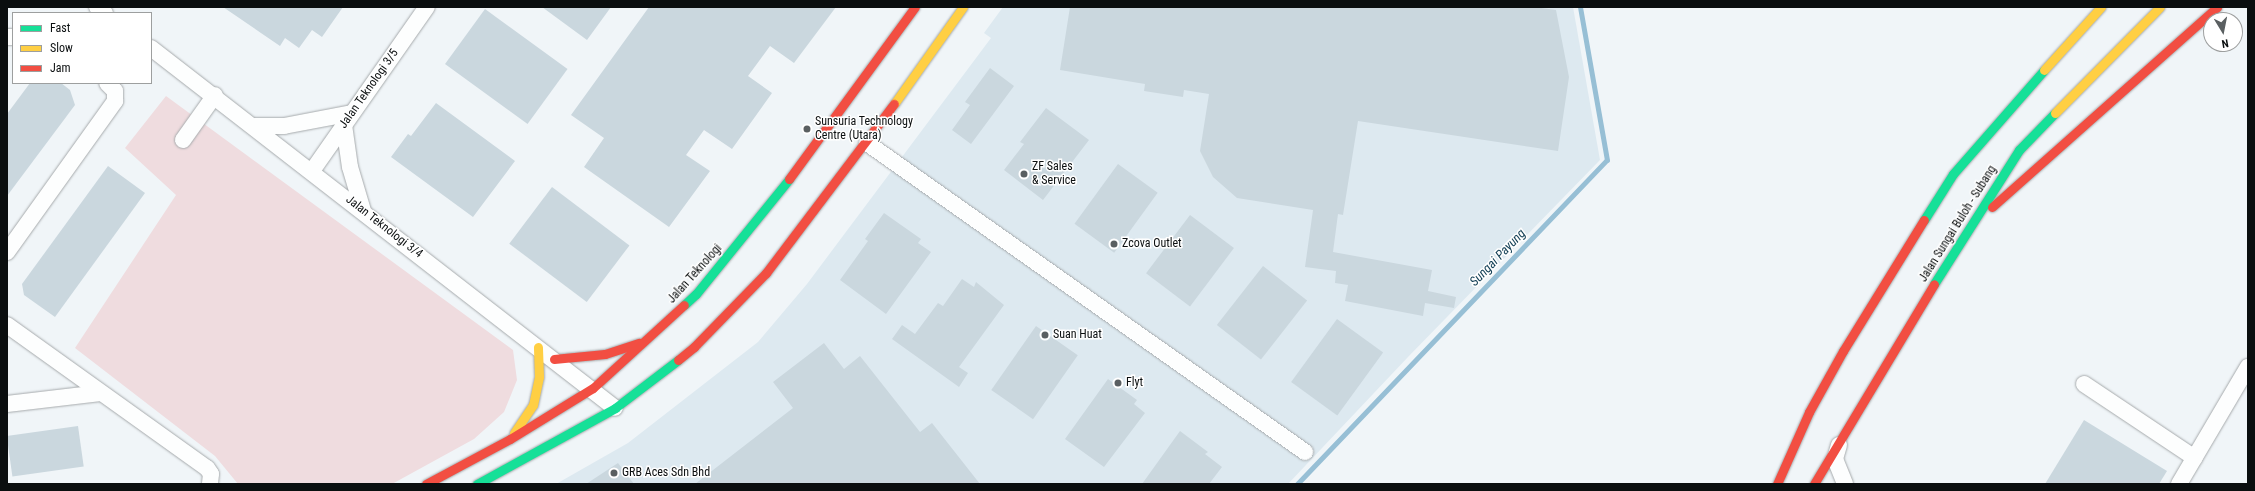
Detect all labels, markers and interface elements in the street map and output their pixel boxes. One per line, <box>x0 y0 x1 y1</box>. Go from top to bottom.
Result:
legend <box>12 12 152 84</box>
north arrow <box>2203 12 2243 52</box>
text: Fast <box>50 21 70 35</box>
text: N <box>2221 36 2229 50</box>
text: Slow <box>50 41 73 55</box>
street label: Jalan Teknologi 3/5 <box>336 47 402 131</box>
text: Jam <box>50 61 71 75</box>
place label: Sunsuria Technology Centre (Utara) <box>815 115 913 143</box>
marker: Sunsuria Technology Centre (Utara) <box>802 124 812 134</box>
place label: ZF Sales & Service <box>1032 160 1076 188</box>
street label: Jalan Sungai Buloh - Subang <box>1916 163 2000 285</box>
marker: ZF Sales & Service <box>1019 169 1029 179</box>
street label: Jalan Teknologi 3/4 <box>343 192 425 262</box>
water label: Sungai Payung <box>1467 226 1529 290</box>
place label: Zcova Outlet <box>1122 237 1182 251</box>
marker: Zcova Outlet <box>1109 239 1119 249</box>
street label: Jalan Teknologi <box>665 241 725 307</box>
place label: Suan Huat <box>1053 328 1102 342</box>
marker: Suan Huat <box>1040 330 1050 340</box>
place label: Flyt <box>1126 376 1143 390</box>
marker: Flyt <box>1113 378 1123 388</box>
place label: GRB Aces Sdn Bhd <box>622 466 710 480</box>
marker: GRB Aces Sdn Bhd <box>609 468 619 478</box>

